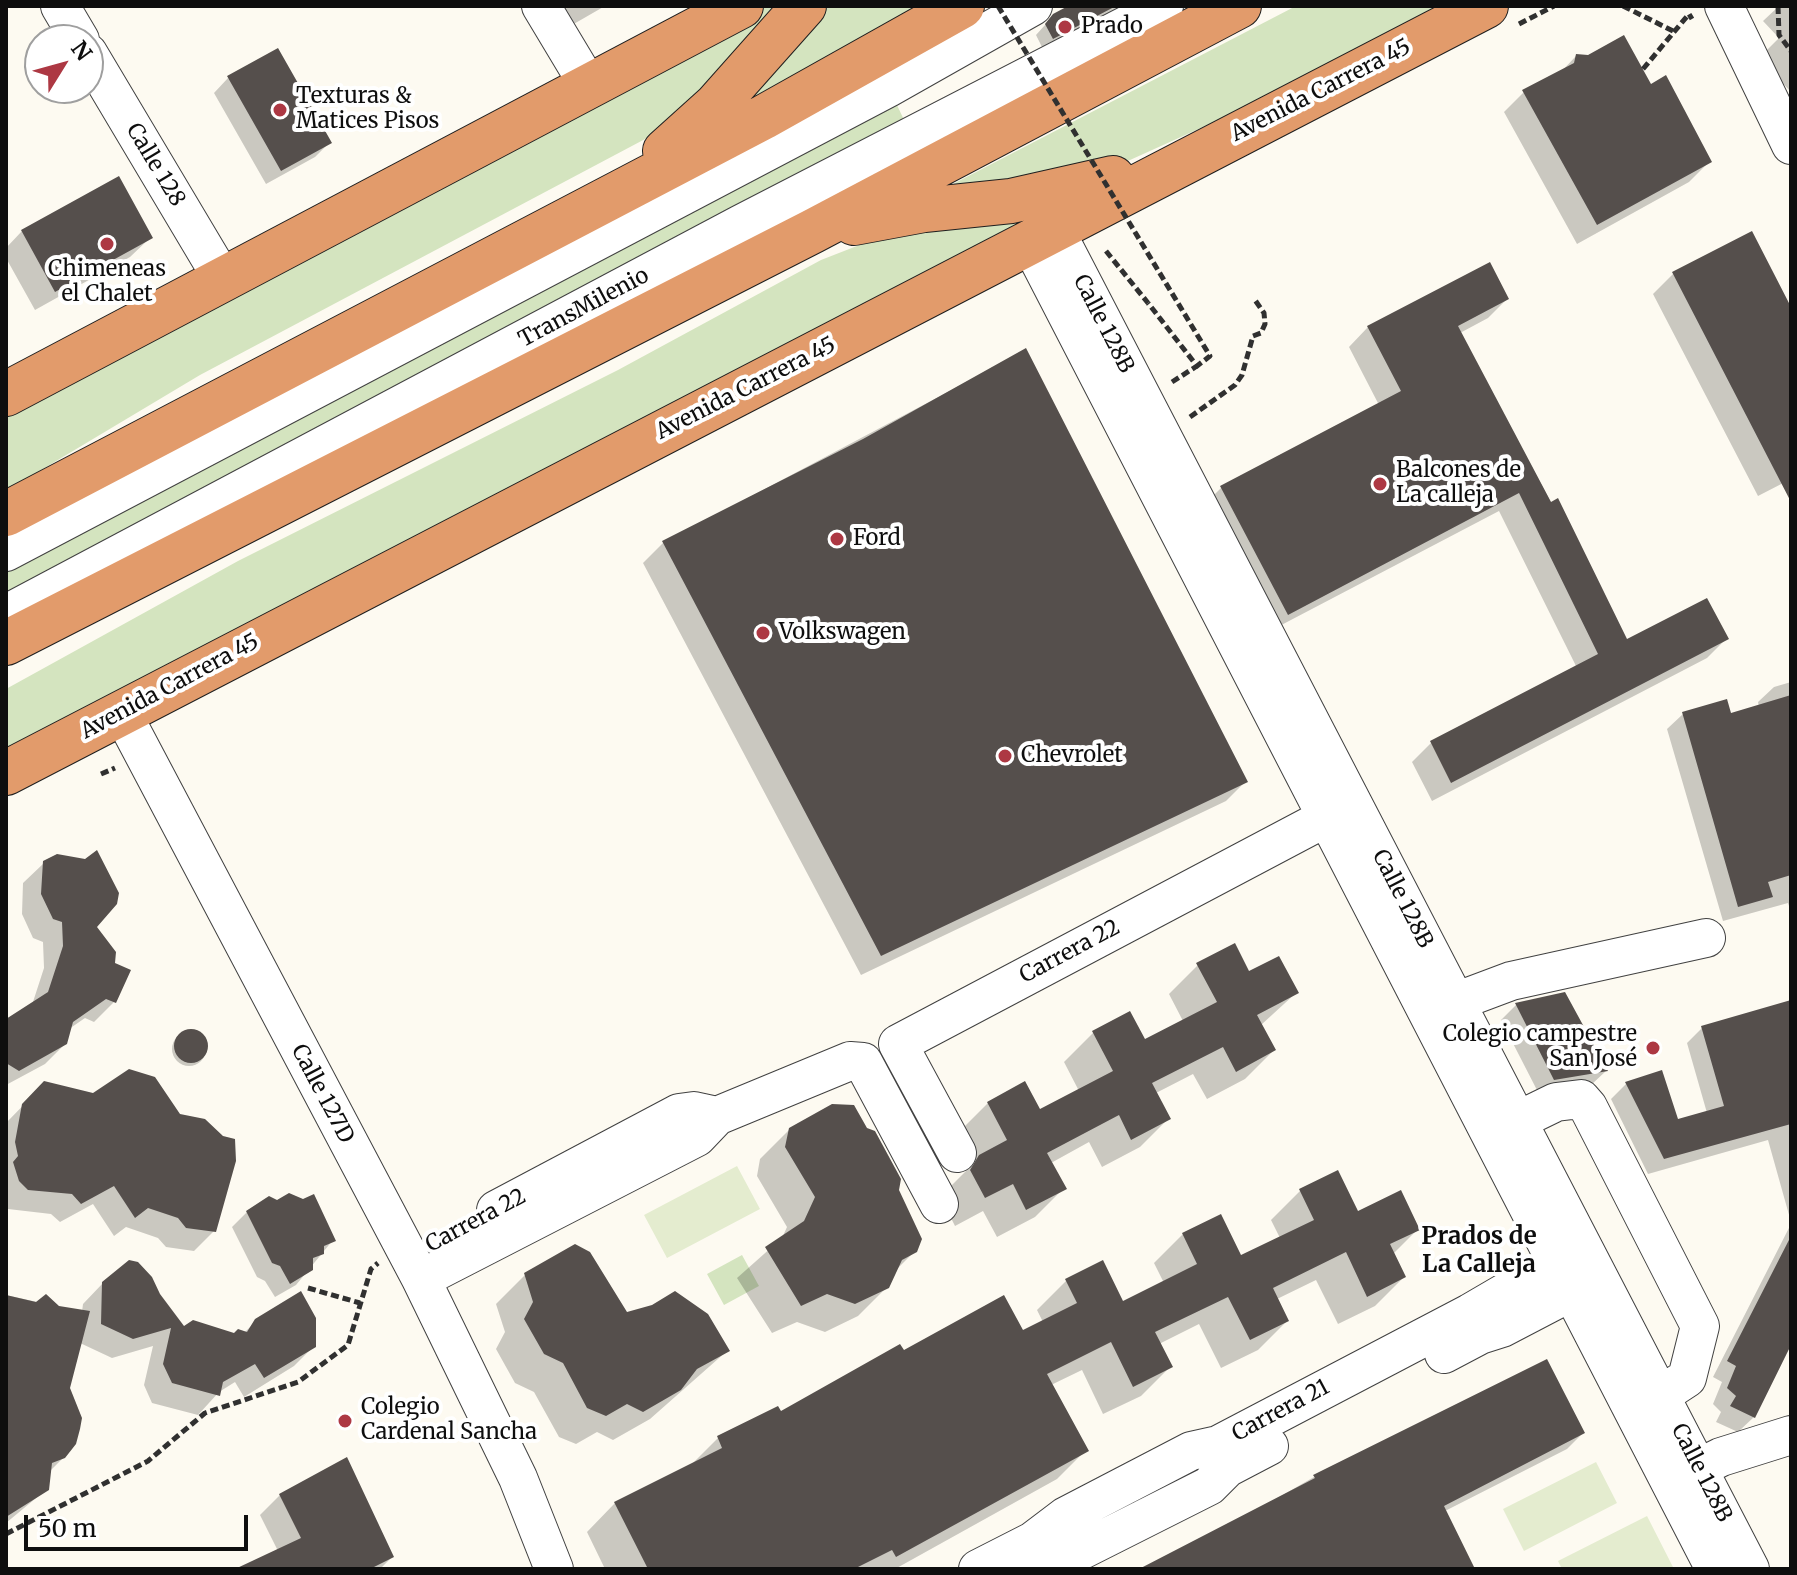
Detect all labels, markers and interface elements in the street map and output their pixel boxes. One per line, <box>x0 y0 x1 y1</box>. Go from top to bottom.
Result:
place label: Prado <box>1081 14 1143 40</box>
marker: Prado <box>1056 18 1074 36</box>
north arrow <box>24 24 104 104</box>
street label: Avenida Carrera 45 <box>1227 34 1415 148</box>
text: N <box>65 35 98 66</box>
place label: Texturas & Matices Pisos <box>296 84 439 136</box>
marker: Texturas & Matices Pisos <box>271 101 289 119</box>
street label: Calle 128 <box>120 119 190 211</box>
marker: Chimeneas el Chalet <box>98 235 116 253</box>
place label: Chimeneas el Chalet <box>48 257 166 308</box>
street label: TransMilenio <box>515 263 653 353</box>
street label: Calle 128B <box>1067 270 1139 378</box>
street label: Avenida Carrera 45 <box>652 332 840 446</box>
place label: Balcones de La calleja <box>1396 458 1521 510</box>
marker: Balcones de La calleja <box>1371 475 1389 493</box>
place label: Ford <box>853 526 901 552</box>
marker: Ford <box>828 530 846 548</box>
place label: Volkswagen <box>779 620 906 646</box>
marker: Volkswagen <box>754 624 772 642</box>
street label: Avenida Carrera 45 <box>76 629 264 745</box>
place label: Chevrolet <box>1021 743 1123 769</box>
marker: Chevrolet <box>996 747 1014 765</box>
street label: Calle 128B <box>1366 845 1438 953</box>
street label: Carrera 22 <box>1015 915 1125 989</box>
place label: Colegio campestre San José <box>1443 1022 1637 1074</box>
marker: Colegio campestre San José <box>1644 1039 1662 1057</box>
street label: Calle 127D <box>285 1040 359 1148</box>
street label: Carrera 22 <box>421 1184 531 1258</box>
district label: Prados de La Calleja <box>1421 1223 1537 1279</box>
street label: Carrera 21 <box>1228 1374 1334 1448</box>
place label: Colegio Cardenal Sancha <box>361 1395 537 1446</box>
marker: Colegio Cardenal Sancha <box>336 1412 354 1430</box>
street label: Calle 128B <box>1665 1419 1737 1527</box>
scale bar <box>28 1499 252 1549</box>
text: 50 m <box>38 1513 97 1544</box>

